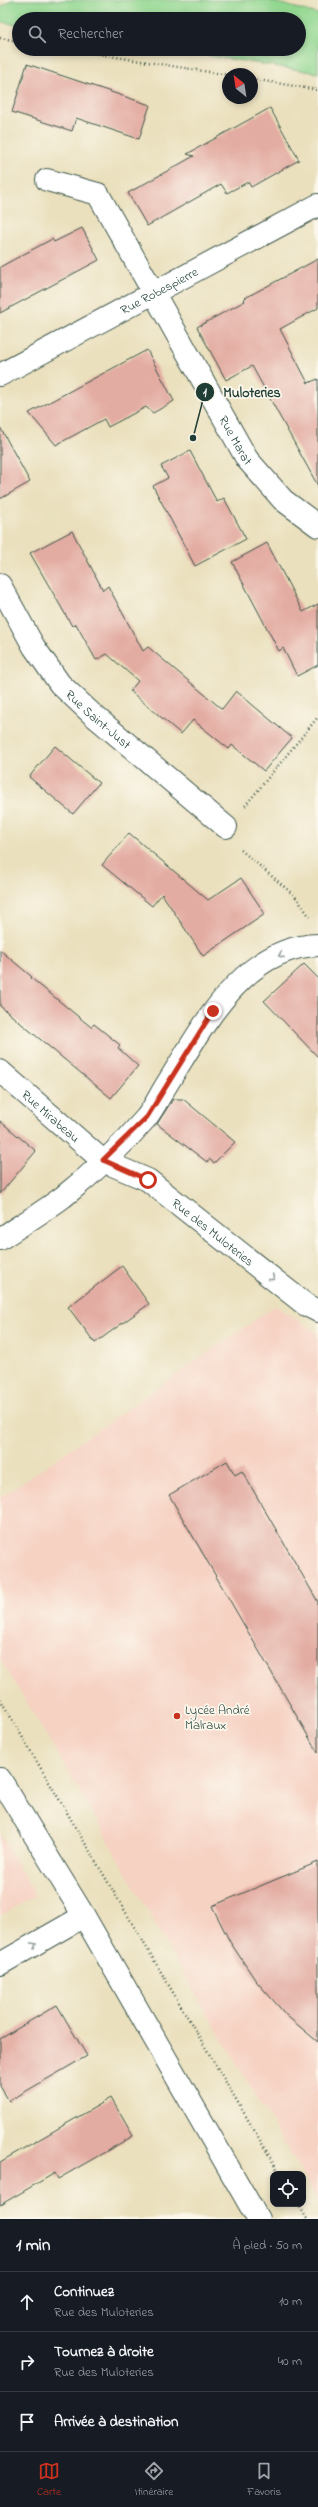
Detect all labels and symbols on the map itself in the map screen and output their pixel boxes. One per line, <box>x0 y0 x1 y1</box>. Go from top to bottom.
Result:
north arrow <box>222 68 258 104</box>
street label: Rue Robespierre <box>117 263 202 320</box>
callout: Muloteries <box>195 379 289 405</box>
text: Muloteries <box>223 383 281 404</box>
text: 1 <box>203 384 207 402</box>
street label: Rue Marat <box>213 412 257 471</box>
street label: Rue Saint-Just <box>61 686 135 754</box>
one-way arrow <box>277 950 284 958</box>
route end <box>204 1002 222 1020</box>
street label: Rue Mirabeau <box>17 1086 84 1148</box>
route start <box>139 1171 157 1189</box>
street label: Rue des Muloteries <box>167 1194 258 1272</box>
one-way arrow <box>267 1273 274 1280</box>
place label: Lycée André Malraux <box>185 1701 250 1735</box>
marker: Lycée André Malraux <box>172 1711 182 1721</box>
one-way arrow <box>30 1942 37 1949</box>

